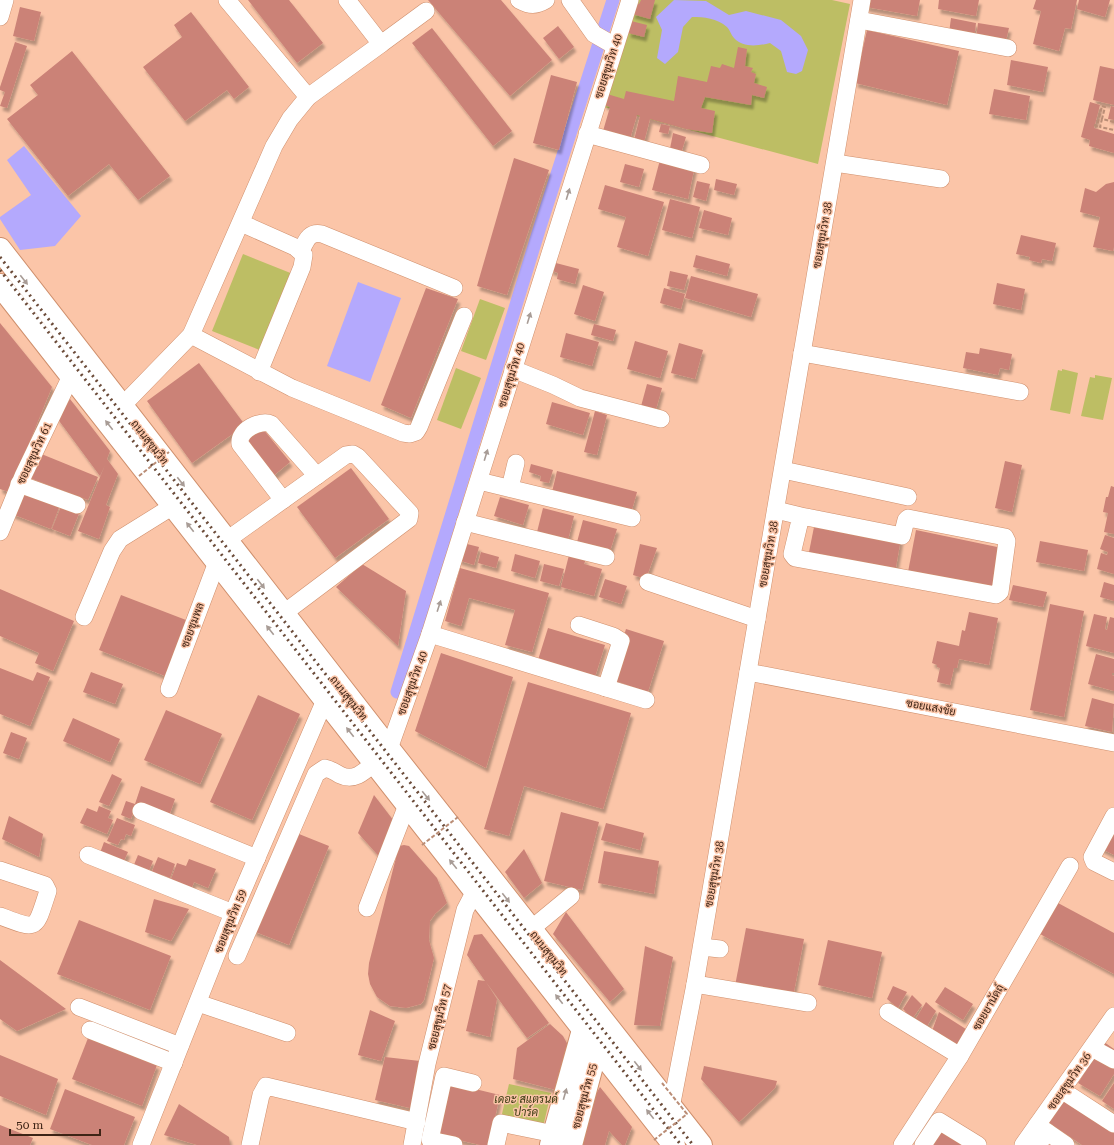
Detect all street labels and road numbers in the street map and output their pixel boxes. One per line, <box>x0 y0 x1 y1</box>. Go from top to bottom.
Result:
street label: ซอยสุขุมวิท 40 <box>592 32 627 101</box>
street label: ซอยสุขุมวิท 38 <box>810 201 837 270</box>
street label: ซอยสุขุมวิท 40 <box>495 341 529 410</box>
street label: ถนนสุขุมวิท <box>127 417 171 468</box>
street label: ซอยสุขุมวิท 61 <box>14 420 56 487</box>
street label: ซอยสุขุมวิท 38 <box>756 520 783 589</box>
street label: ซอยชุมพล <box>178 601 209 650</box>
street label: ซอยสุขุมวิท 40 <box>395 649 432 718</box>
street label: ถนนสุขุมวิท <box>326 673 370 724</box>
street label: ซอยแสงชัย <box>905 695 957 719</box>
street label: ซอยสุขุมวิท 38 <box>702 840 729 909</box>
street label: ซอยสุขุมวิท 59 <box>212 888 251 956</box>
street label: ถนนสุขุมวิท <box>526 928 570 979</box>
street label: ซอยยานัดถุ์ <box>968 981 1009 1034</box>
street label: ซอยสุขุมวิท 57 <box>425 983 456 1052</box>
street label: ซอยสุขุมวิท 36 <box>1045 1050 1096 1114</box>
street label: ซอยสุขุมวิท 55 <box>570 1062 601 1131</box>

